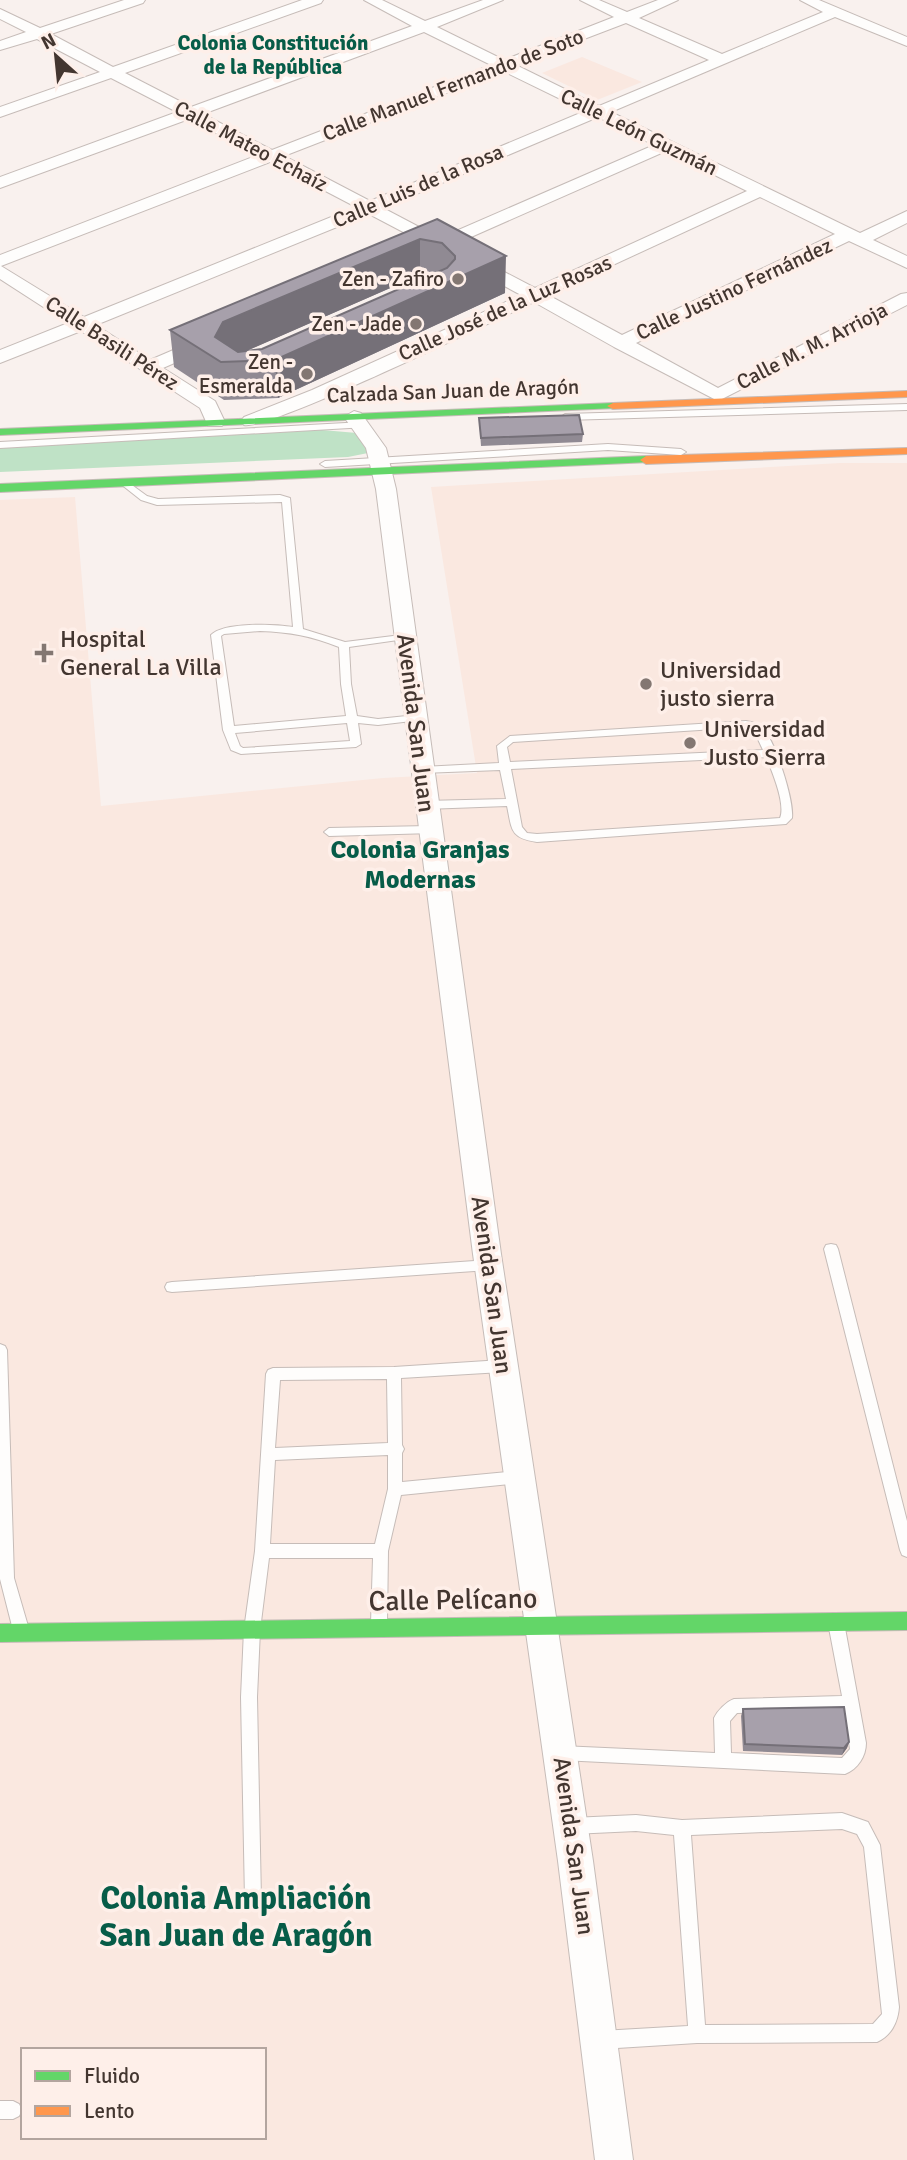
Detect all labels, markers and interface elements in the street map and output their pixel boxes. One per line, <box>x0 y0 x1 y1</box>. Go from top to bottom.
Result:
north arrow <box>21 21 91 91</box>
street label: Calle Manuel Fernando de Soto <box>319 23 587 147</box>
text: N <box>37 28 60 55</box>
district label: Colonia Constitución de la República <box>178 30 368 80</box>
street label: Calle León Guzmán <box>556 83 722 181</box>
street label: Calle Mateo Echaíz <box>170 95 332 197</box>
street label: Calle Luis de la Rosa <box>329 138 507 234</box>
street label: Calle Justino Fernández <box>632 232 836 346</box>
street label: Calle José de la Luz Rosas <box>394 249 616 367</box>
place label: Zen - Zafiro <box>342 266 444 292</box>
marker: Zen - Zafiro <box>450 271 466 287</box>
street label: Calle Basili Pérez <box>40 290 184 396</box>
street label: Calle M. M. Arrioja <box>732 297 892 395</box>
place label: Zen - Jade <box>311 311 402 337</box>
marker: Zen - Jade <box>408 316 424 332</box>
place label: Zen - Esmeralda <box>199 349 293 399</box>
marker: Zen - Esmeralda <box>299 366 315 382</box>
street label: Calzada San Juan de Aragón <box>326 374 580 408</box>
place label: Hospital General La Villa <box>60 624 222 682</box>
street label: Avenida San Juan <box>390 632 442 814</box>
marker: Hospital General La Villa <box>34 643 54 663</box>
place label: Universidad justo sierra <box>660 655 781 713</box>
marker: Universidad justo sierra <box>638 676 654 692</box>
place label: Universidad Justo Sierra <box>704 714 826 772</box>
marker: Universidad Justo Sierra <box>682 735 698 751</box>
district label: Colonia Granjas Modernas <box>330 834 510 896</box>
street label: Avenida San Juan <box>465 1194 519 1376</box>
street label: Calle Pelícano <box>368 1582 538 1618</box>
street label: Avenida San Juan <box>547 1755 601 1937</box>
district label: Colonia Ampliación San Juan de Aragón <box>99 1879 373 1955</box>
legend <box>21 2048 266 2139</box>
text: Fluido <box>84 2063 140 2089</box>
text: Lento <box>84 2098 134 2124</box>

